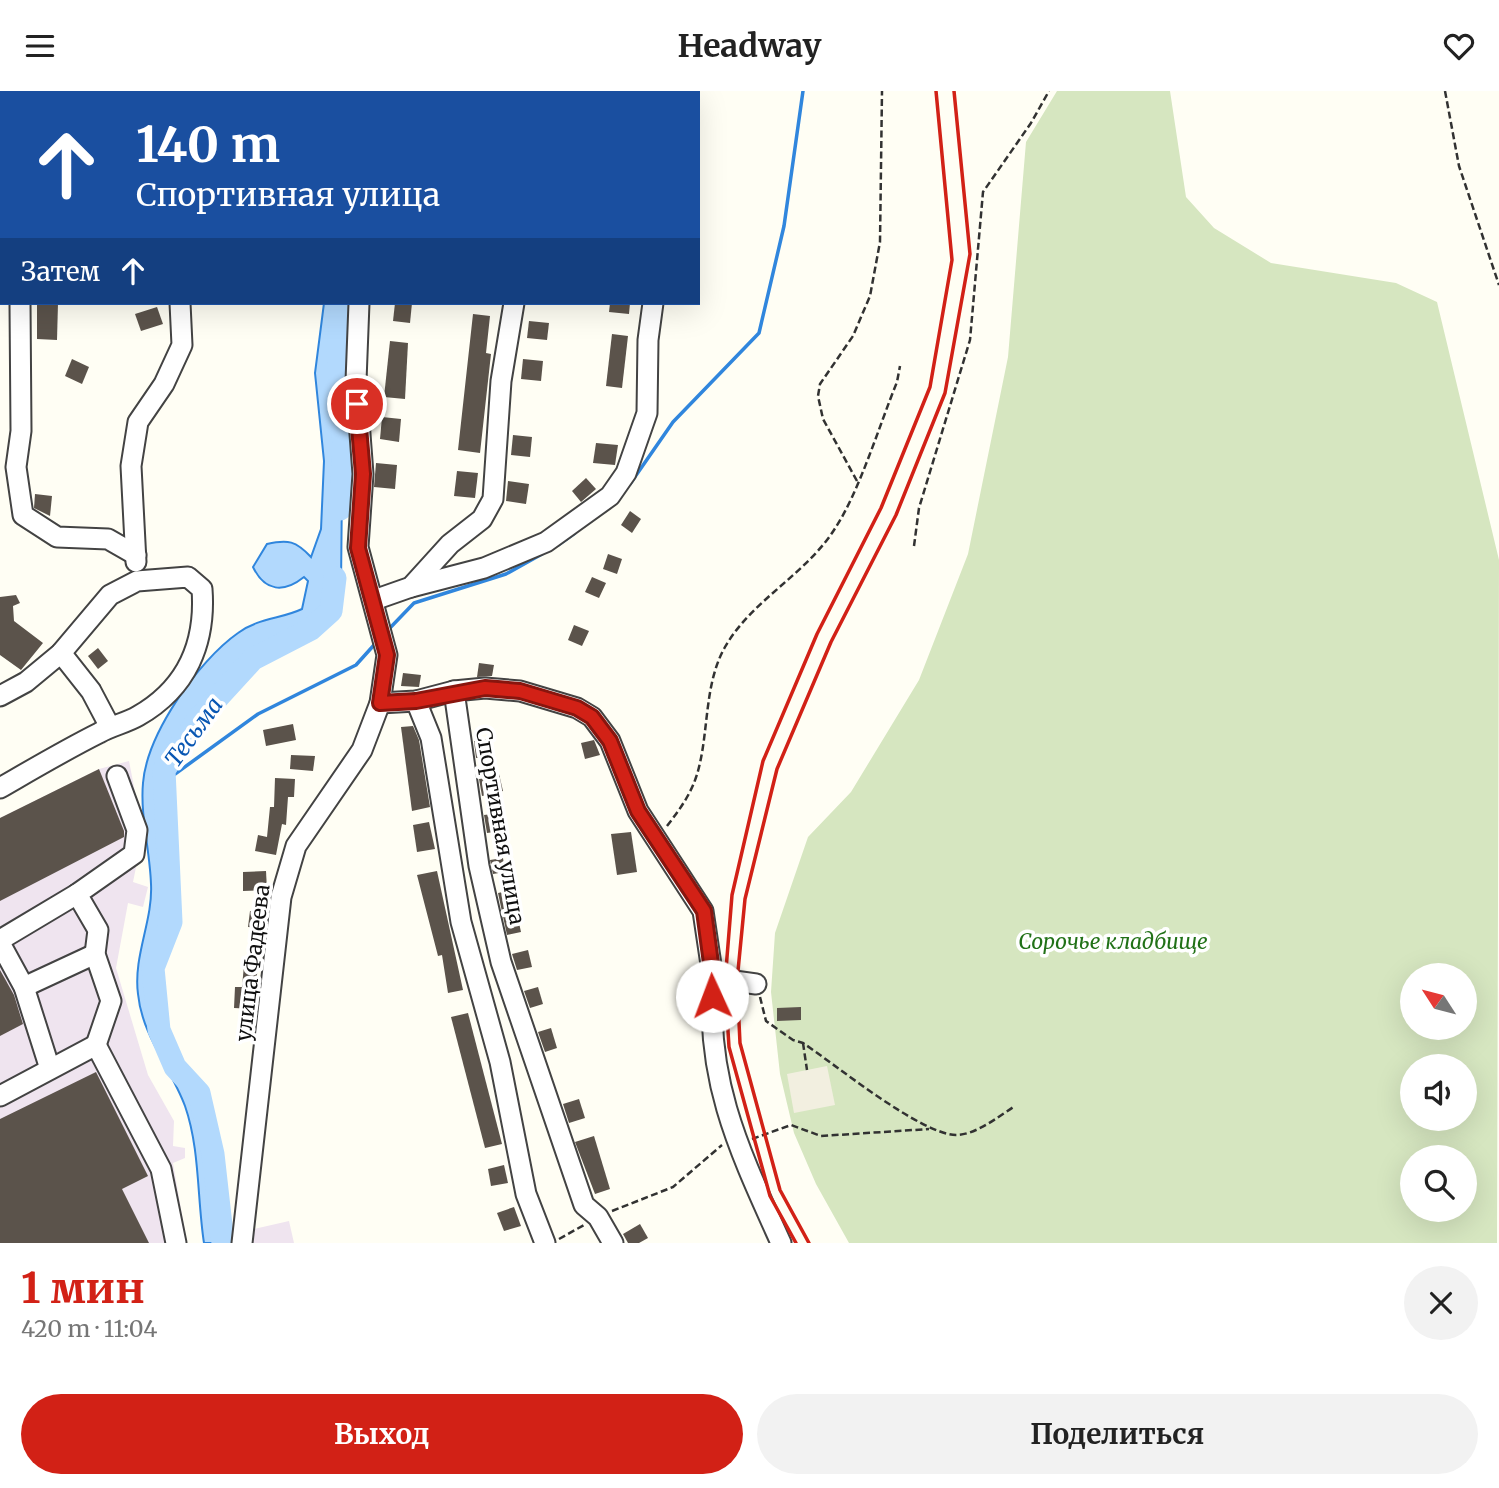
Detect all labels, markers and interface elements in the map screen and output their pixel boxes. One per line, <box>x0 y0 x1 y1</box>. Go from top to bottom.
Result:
text: Headway <box>677 26 822 66</box>
icon: menu <box>21 27 59 65</box>
icon: heart <box>1440 27 1478 65</box>
text: 140 m <box>136 114 280 175</box>
icon: ahead <box>21 119 112 210</box>
text: Спортивная улица <box>136 175 440 215</box>
icon: ahead <box>114 252 152 290</box>
text: Затем <box>21 255 100 288</box>
pin <box>327 374 387 434</box>
icon: arrive <box>338 385 376 423</box>
water label: Тесьма <box>158 691 229 772</box>
street label: Спортивная улица <box>470 725 531 927</box>
street label: улица Фадеева <box>229 883 276 1043</box>
park label: Сорочье кладбище <box>1018 928 1208 955</box>
position arrow <box>675 959 749 1033</box>
north arrow <box>1400 963 1477 1039</box>
map controls <box>1400 963 1477 1222</box>
button: sound <box>1400 1054 1477 1131</box>
button: search <box>1400 1145 1477 1222</box>
text: 1 мин <box>21 1262 145 1314</box>
button: close <box>1404 1266 1478 1340</box>
text: 420 m · 11:04 <box>21 1314 157 1343</box>
button: Выход <box>21 1394 743 1474</box>
button: Поделиться <box>757 1394 1478 1474</box>

